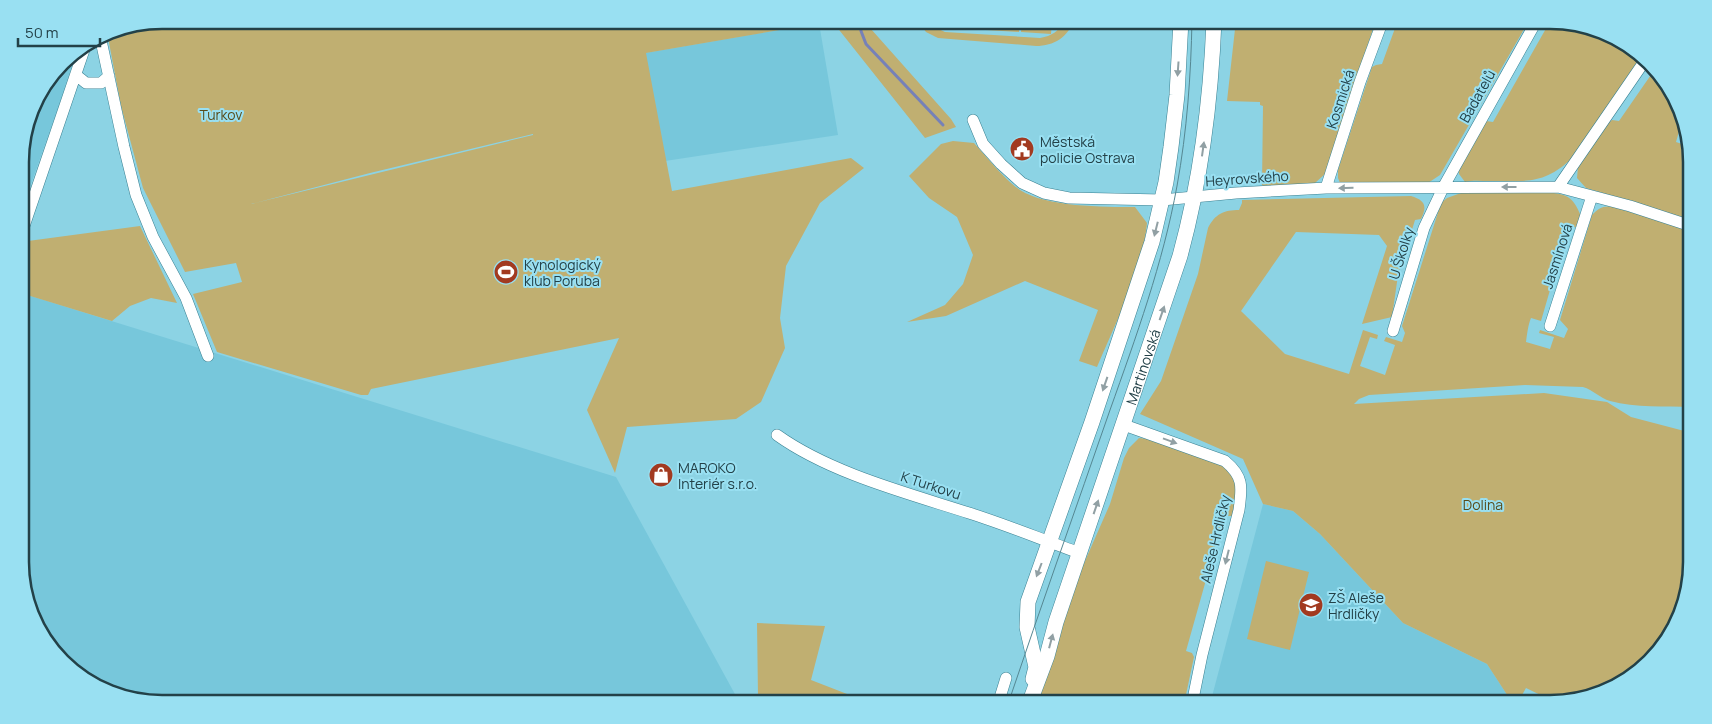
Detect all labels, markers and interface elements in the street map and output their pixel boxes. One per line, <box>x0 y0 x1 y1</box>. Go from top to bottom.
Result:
scale bar <box>18 15 100 47</box>
text: 50 m <box>25 22 59 43</box>
one-way arrow <box>1174 61 1182 77</box>
street label: Badatelů <box>1455 66 1499 126</box>
street label: Kosmická <box>1322 67 1358 131</box>
park label: Turkov <box>200 105 242 124</box>
place label: Městská policie Ostrava <box>1040 132 1135 167</box>
public building icon: Městská policie Ostrava <box>1009 136 1035 162</box>
one-way arrow <box>1199 140 1207 156</box>
street label: Heyrovského <box>1205 166 1289 190</box>
one-way arrow <box>1501 183 1517 191</box>
one-way arrow <box>1338 184 1354 192</box>
street label: Jasmínová <box>1538 221 1576 291</box>
one-way arrow <box>1151 222 1159 237</box>
street label: U Školky <box>1384 224 1418 282</box>
place label: Kynologický klub Poruba <box>524 255 601 290</box>
sports icon: Kynologický klub Poruba <box>493 259 519 285</box>
one-way arrow <box>1158 305 1166 320</box>
street label: Martinovská <box>1121 326 1164 407</box>
one-way arrow <box>1101 376 1108 391</box>
one-way arrow <box>1163 437 1178 445</box>
place label: MAROKO Interiér s.r.o. <box>678 458 757 493</box>
shop icon: MAROKO Interiér s.r.o. <box>648 462 674 488</box>
street label: K Turkovu <box>899 466 963 504</box>
street label: Aleše Hrdličky <box>1196 492 1235 585</box>
park label: Dolina <box>1463 495 1503 514</box>
one-way arrow <box>1093 500 1100 515</box>
one-way arrow <box>1223 549 1231 565</box>
one-way arrow <box>1035 563 1043 577</box>
place label: ZŠ Aleše Hrdličky <box>1328 588 1384 623</box>
school or university icon: ZŠ Aleše Hrdličky <box>1298 592 1324 618</box>
one-way arrow <box>1047 634 1055 649</box>

